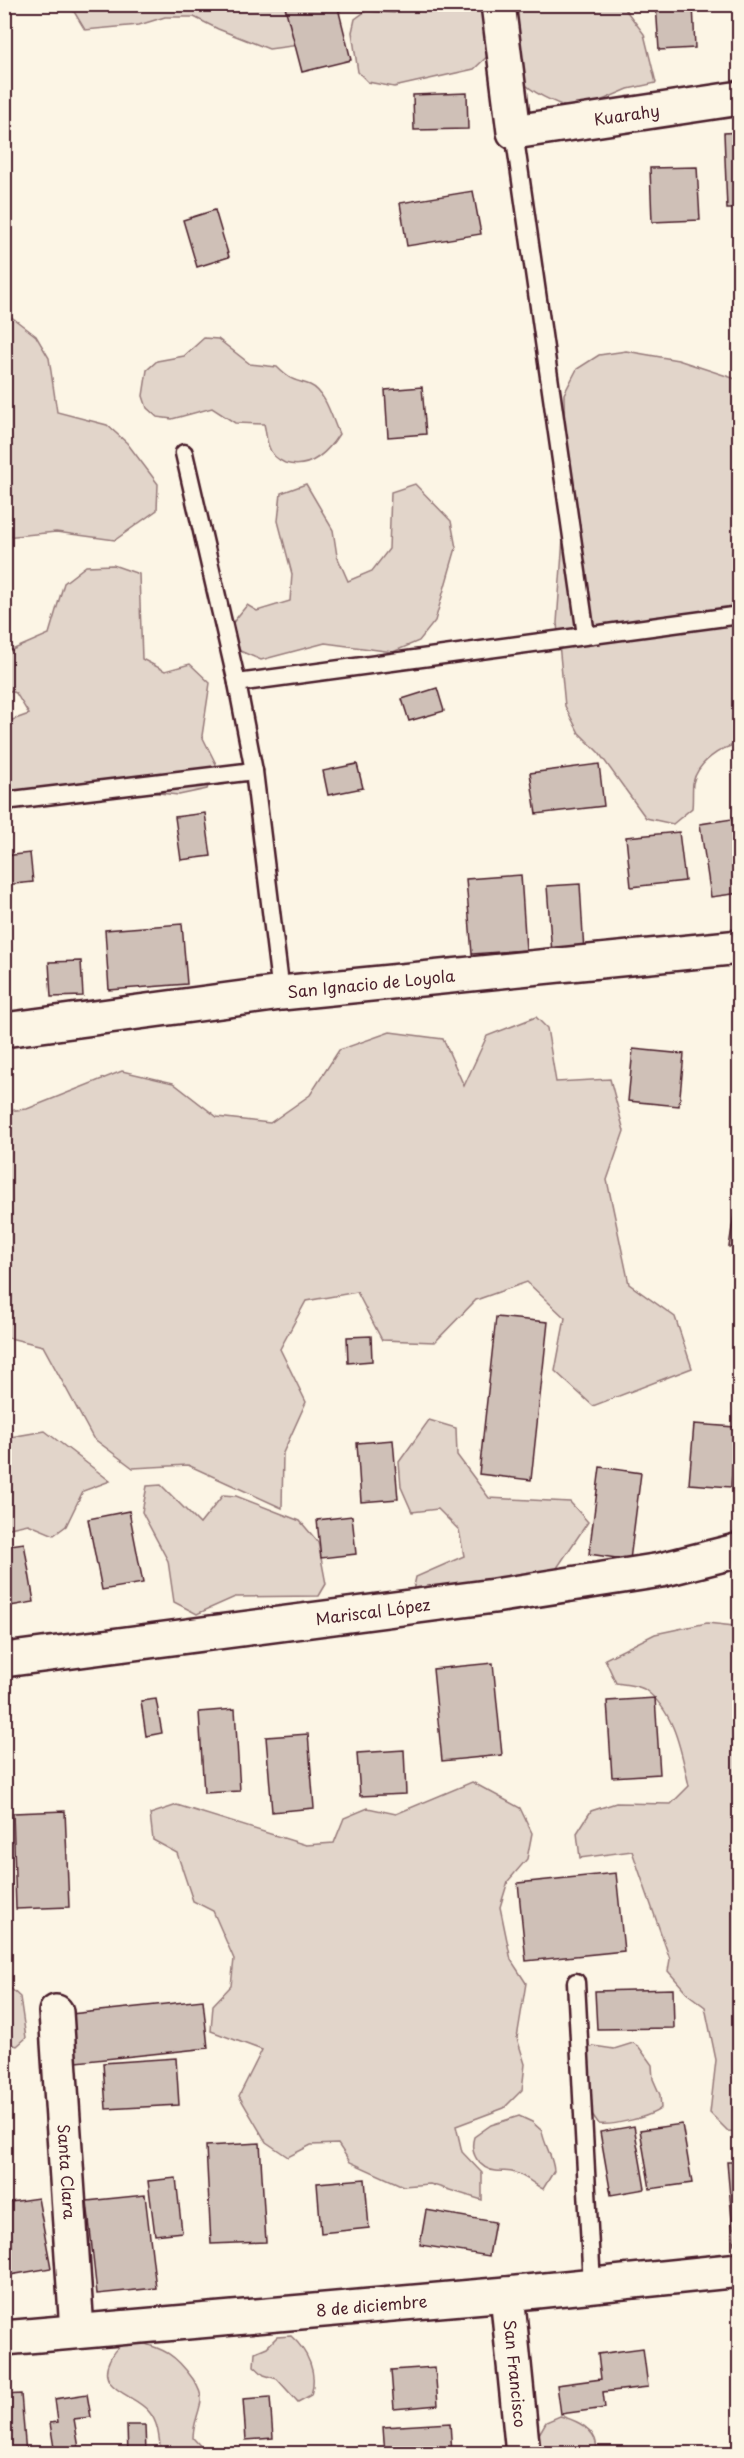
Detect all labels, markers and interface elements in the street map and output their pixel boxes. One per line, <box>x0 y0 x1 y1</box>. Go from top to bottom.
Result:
street label: Kuarahy <box>592 97 661 131</box>
street label: San Ignacio de Loyola <box>286 963 456 1003</box>
street label: Mariscal López <box>314 1591 432 1630</box>
street label: Santa Clara <box>52 2123 83 2220</box>
street label: 8 de diciembre <box>315 2288 428 2322</box>
street label: San Francisco <box>499 2318 533 2429</box>

